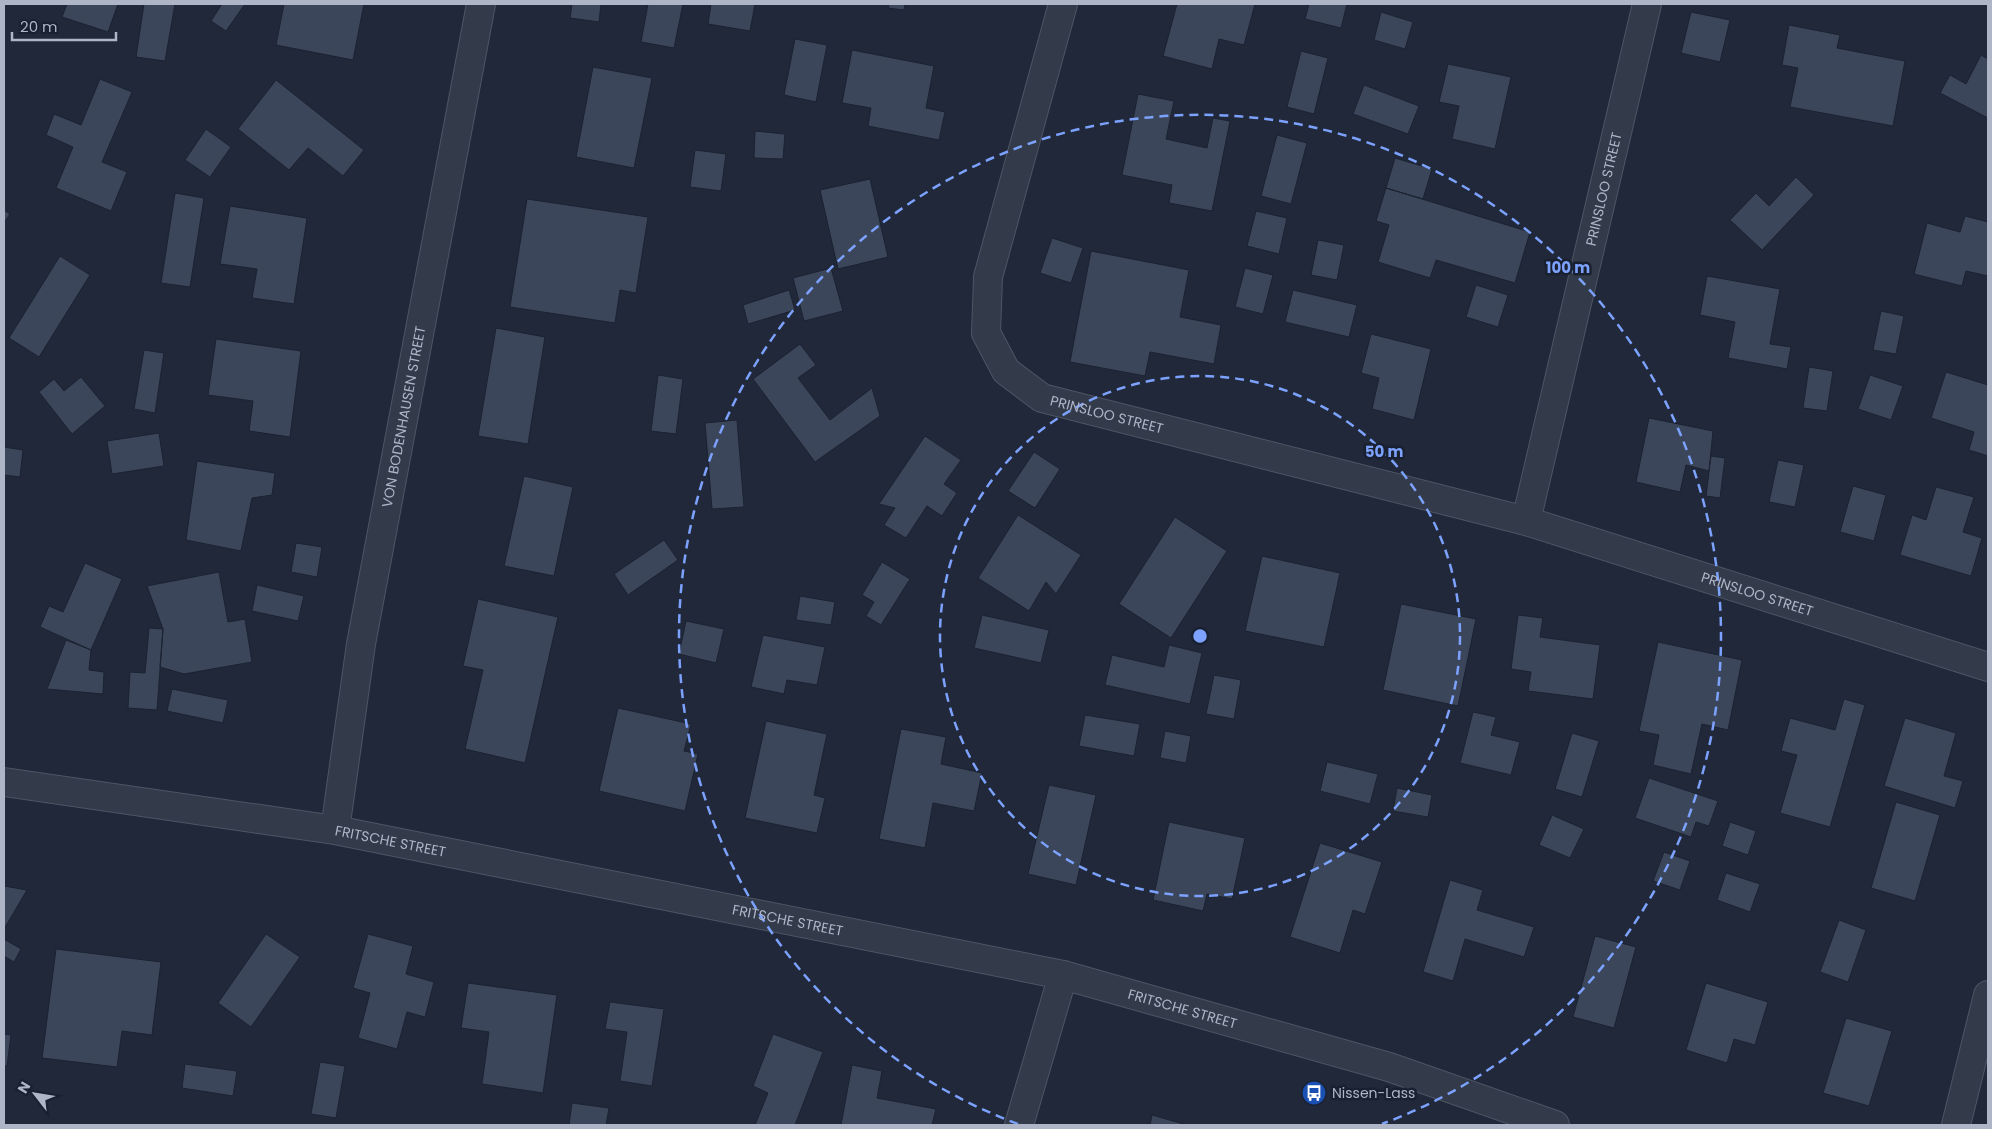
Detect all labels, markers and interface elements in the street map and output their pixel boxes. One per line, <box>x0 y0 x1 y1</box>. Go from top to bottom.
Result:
scale bar <box>12 10 116 42</box>
text: 20 m <box>20 16 58 37</box>
street label: PRINSLOO STREET <box>1581 130 1627 248</box>
text: 100 m <box>1546 257 1590 278</box>
street label: VON BODENHAUSEN STREET <box>377 324 431 509</box>
street label: PRINSLOO STREET <box>1048 390 1166 439</box>
text: 50 m <box>1365 441 1403 462</box>
street label: PRINSLOO STREET <box>1699 567 1816 621</box>
centre of rings <box>1191 627 1209 645</box>
street label: FRITSCHE STREET <box>333 820 448 862</box>
street label: FRITSCHE STREET <box>731 899 845 941</box>
street label: FRITSCHE STREET <box>1126 984 1240 1034</box>
north arrow <box>10 1069 60 1119</box>
text: N <box>13 1078 35 1097</box>
bus stop icon: Nissen-Lass <box>1301 1080 1327 1106</box>
place label: Nissen-Lass <box>1332 1083 1415 1103</box>

